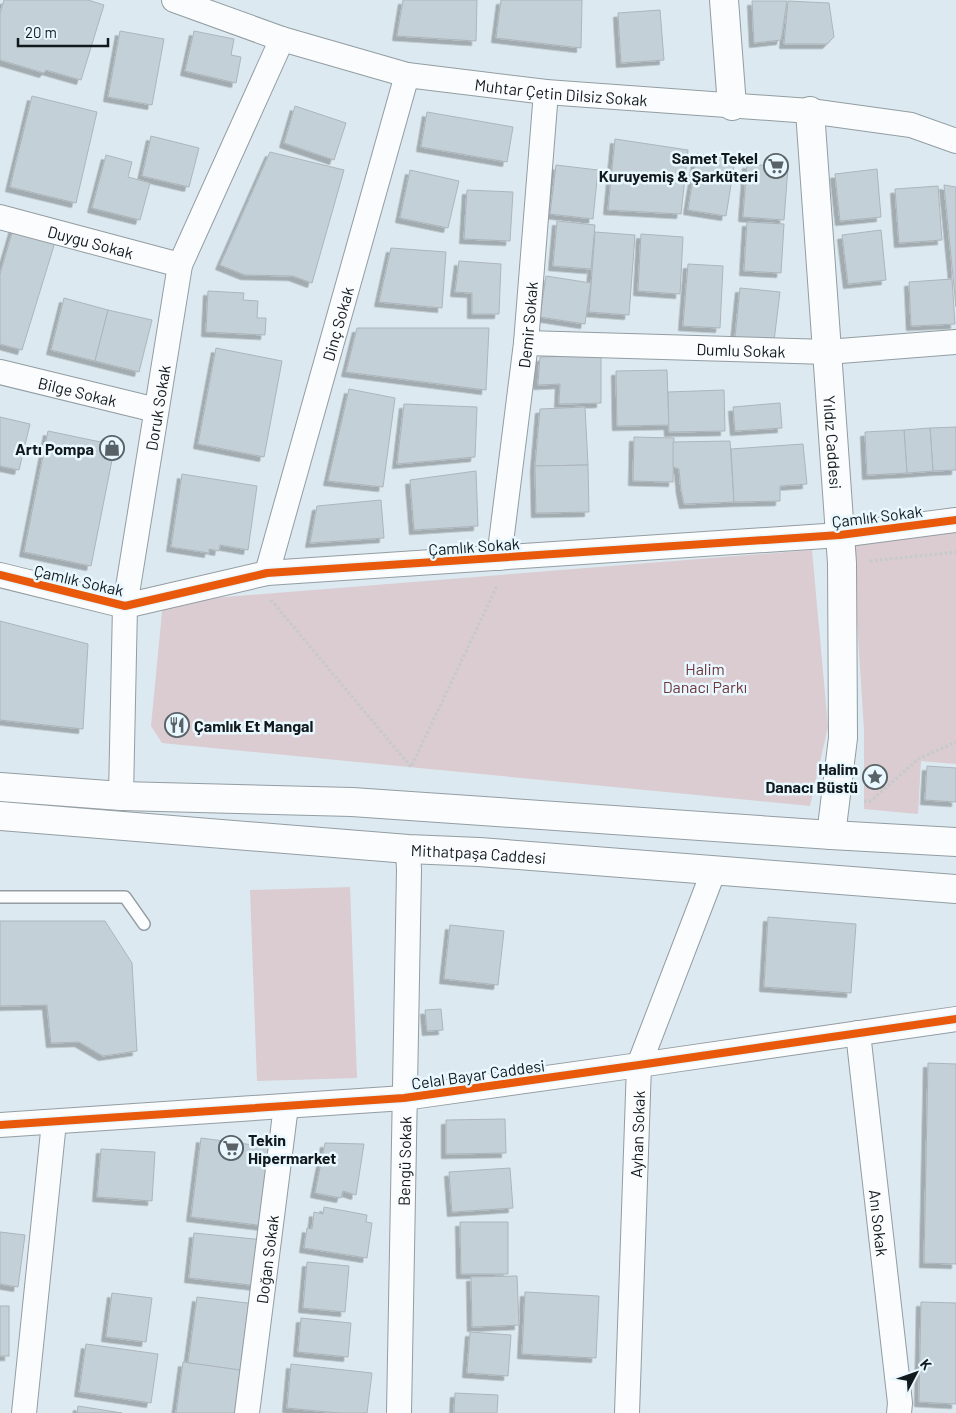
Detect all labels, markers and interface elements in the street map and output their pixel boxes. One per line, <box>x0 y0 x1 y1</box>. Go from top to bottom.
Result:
scale bar <box>18 15 108 47</box>
text: 20 m <box>25 23 57 41</box>
street label: Muhtar Çetin Dilsiz Sokak <box>474 74 648 109</box>
place label: Samet Tekel Kuruyemiş & Şarküteri <box>599 148 758 185</box>
supermarket icon: Samet Tekel Kuruyemiş & Şarküteri <box>763 153 789 179</box>
street label: Duygu Sokak <box>46 221 136 262</box>
street label: Demir Sokak <box>513 281 540 369</box>
street label: Dinç Sokak <box>318 284 357 363</box>
street label: Dumlu Sokak <box>696 339 786 360</box>
street label: Doruk Sokak <box>141 363 173 452</box>
street label: Bilge Sokak <box>36 372 119 410</box>
street label: Yıldız Caddesi <box>821 395 846 490</box>
shop icon: Artı Pompa <box>99 435 125 461</box>
place label: Artı Pompa <box>15 439 94 458</box>
street label: Çamlık Sokak <box>830 501 924 531</box>
street label: Çamlık Sokak <box>428 533 520 559</box>
street label: Çamlık Sokak <box>32 560 126 600</box>
park label: Halim Danacı Parkı <box>663 659 747 696</box>
restaurant icon: Çamlık Et Mangal <box>164 712 190 738</box>
place label: Çamlık Et Mangal <box>194 716 314 735</box>
place label: Halim Danacı Büstü <box>766 759 858 796</box>
place icon: Halim Danacı Büstü <box>862 764 888 790</box>
street label: Mithatpaşa Caddesi <box>410 840 547 867</box>
street label: Celal Bayar Caddesi <box>410 1055 546 1093</box>
street label: Ayhan Sokak <box>626 1090 648 1178</box>
street label: Bengü Sokak <box>393 1116 414 1206</box>
place label: Tekin Hipermarket <box>248 1130 336 1167</box>
supermarket icon: Tekin Hipermarket <box>218 1135 244 1161</box>
street label: Anı Sokak <box>866 1188 893 1257</box>
street label: Doğan Sokak <box>251 1214 282 1305</box>
north arrow <box>891 1348 941 1398</box>
text: K <box>917 1355 936 1373</box>

